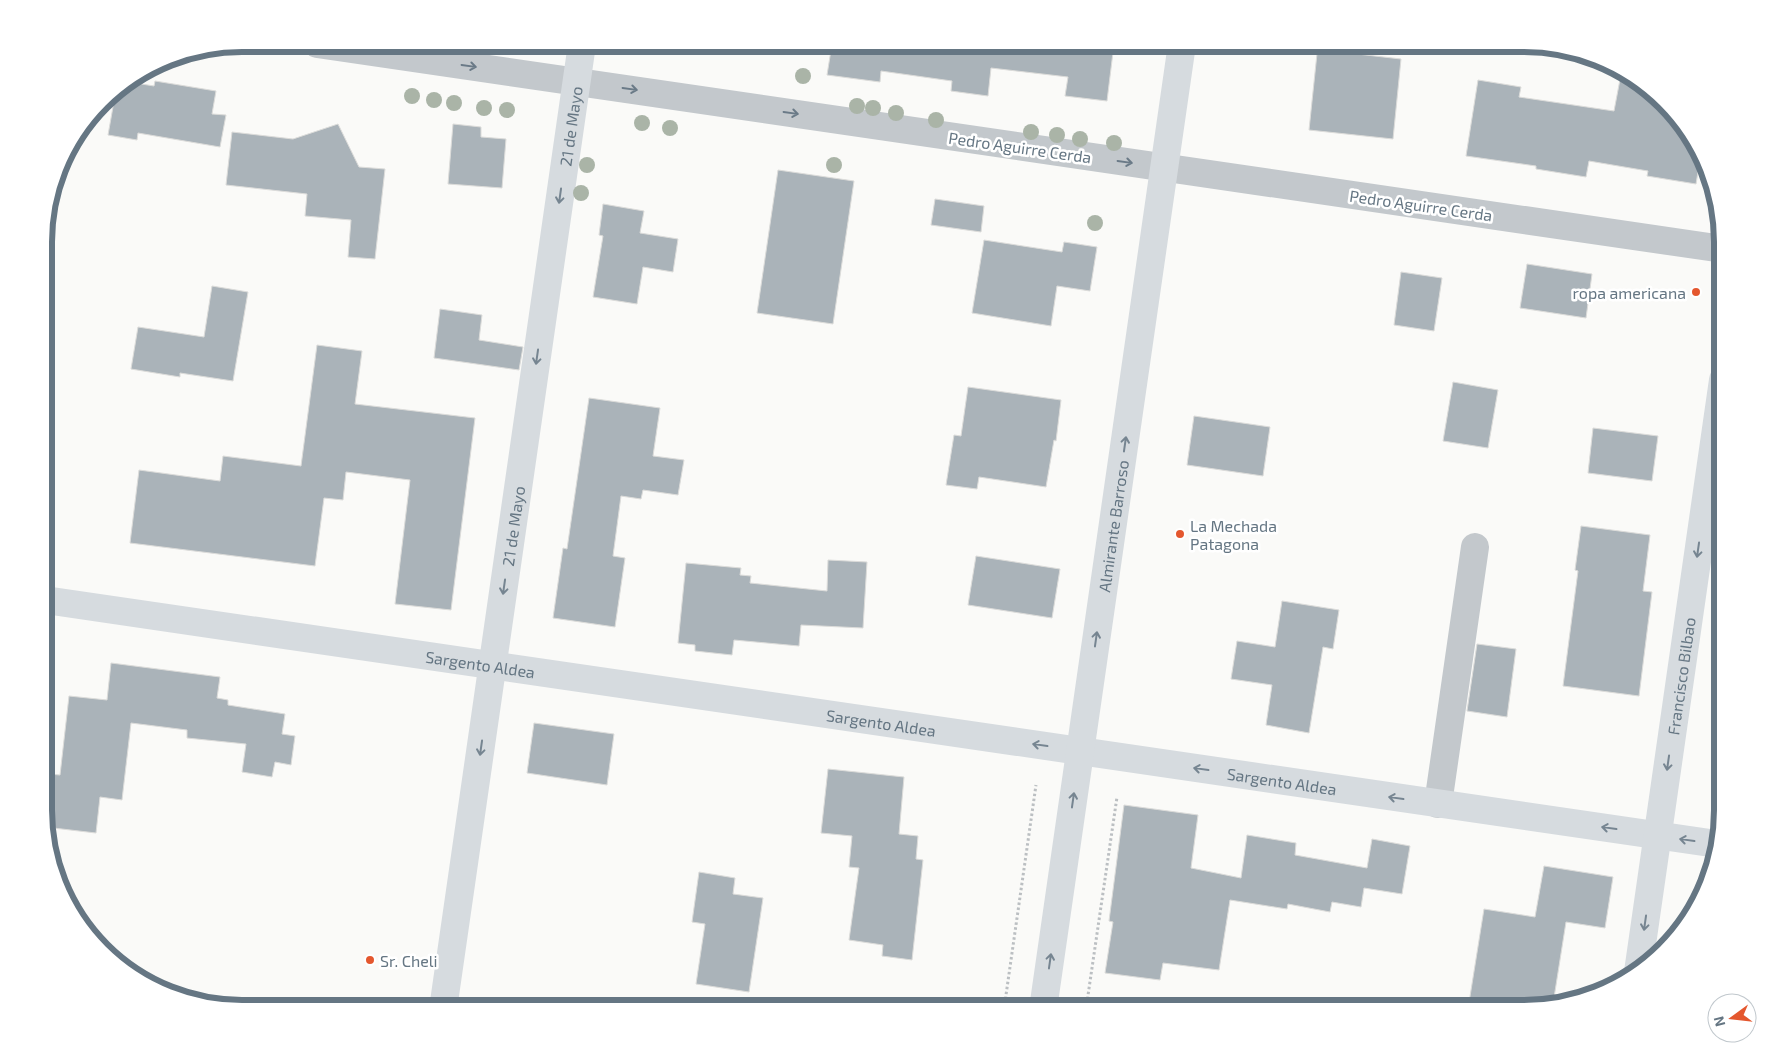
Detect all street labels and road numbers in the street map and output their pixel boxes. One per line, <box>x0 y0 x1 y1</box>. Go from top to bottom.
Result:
street label: 21 de Mayo <box>555 85 585 167</box>
street label: Pedro Aguirre Cerda <box>947 128 1093 166</box>
street label: Pedro Aguirre Cerda <box>1348 186 1494 224</box>
street label: Almirante Barroso <box>1094 459 1131 593</box>
street label: 21 de Mayo <box>497 485 528 567</box>
street label: Francisco Bilbao <box>1663 616 1698 736</box>
street label: Sargento Aldea <box>424 646 536 681</box>
street label: Sargento Aldea <box>825 705 937 739</box>
street label: Sargento Aldea <box>1226 763 1338 798</box>

